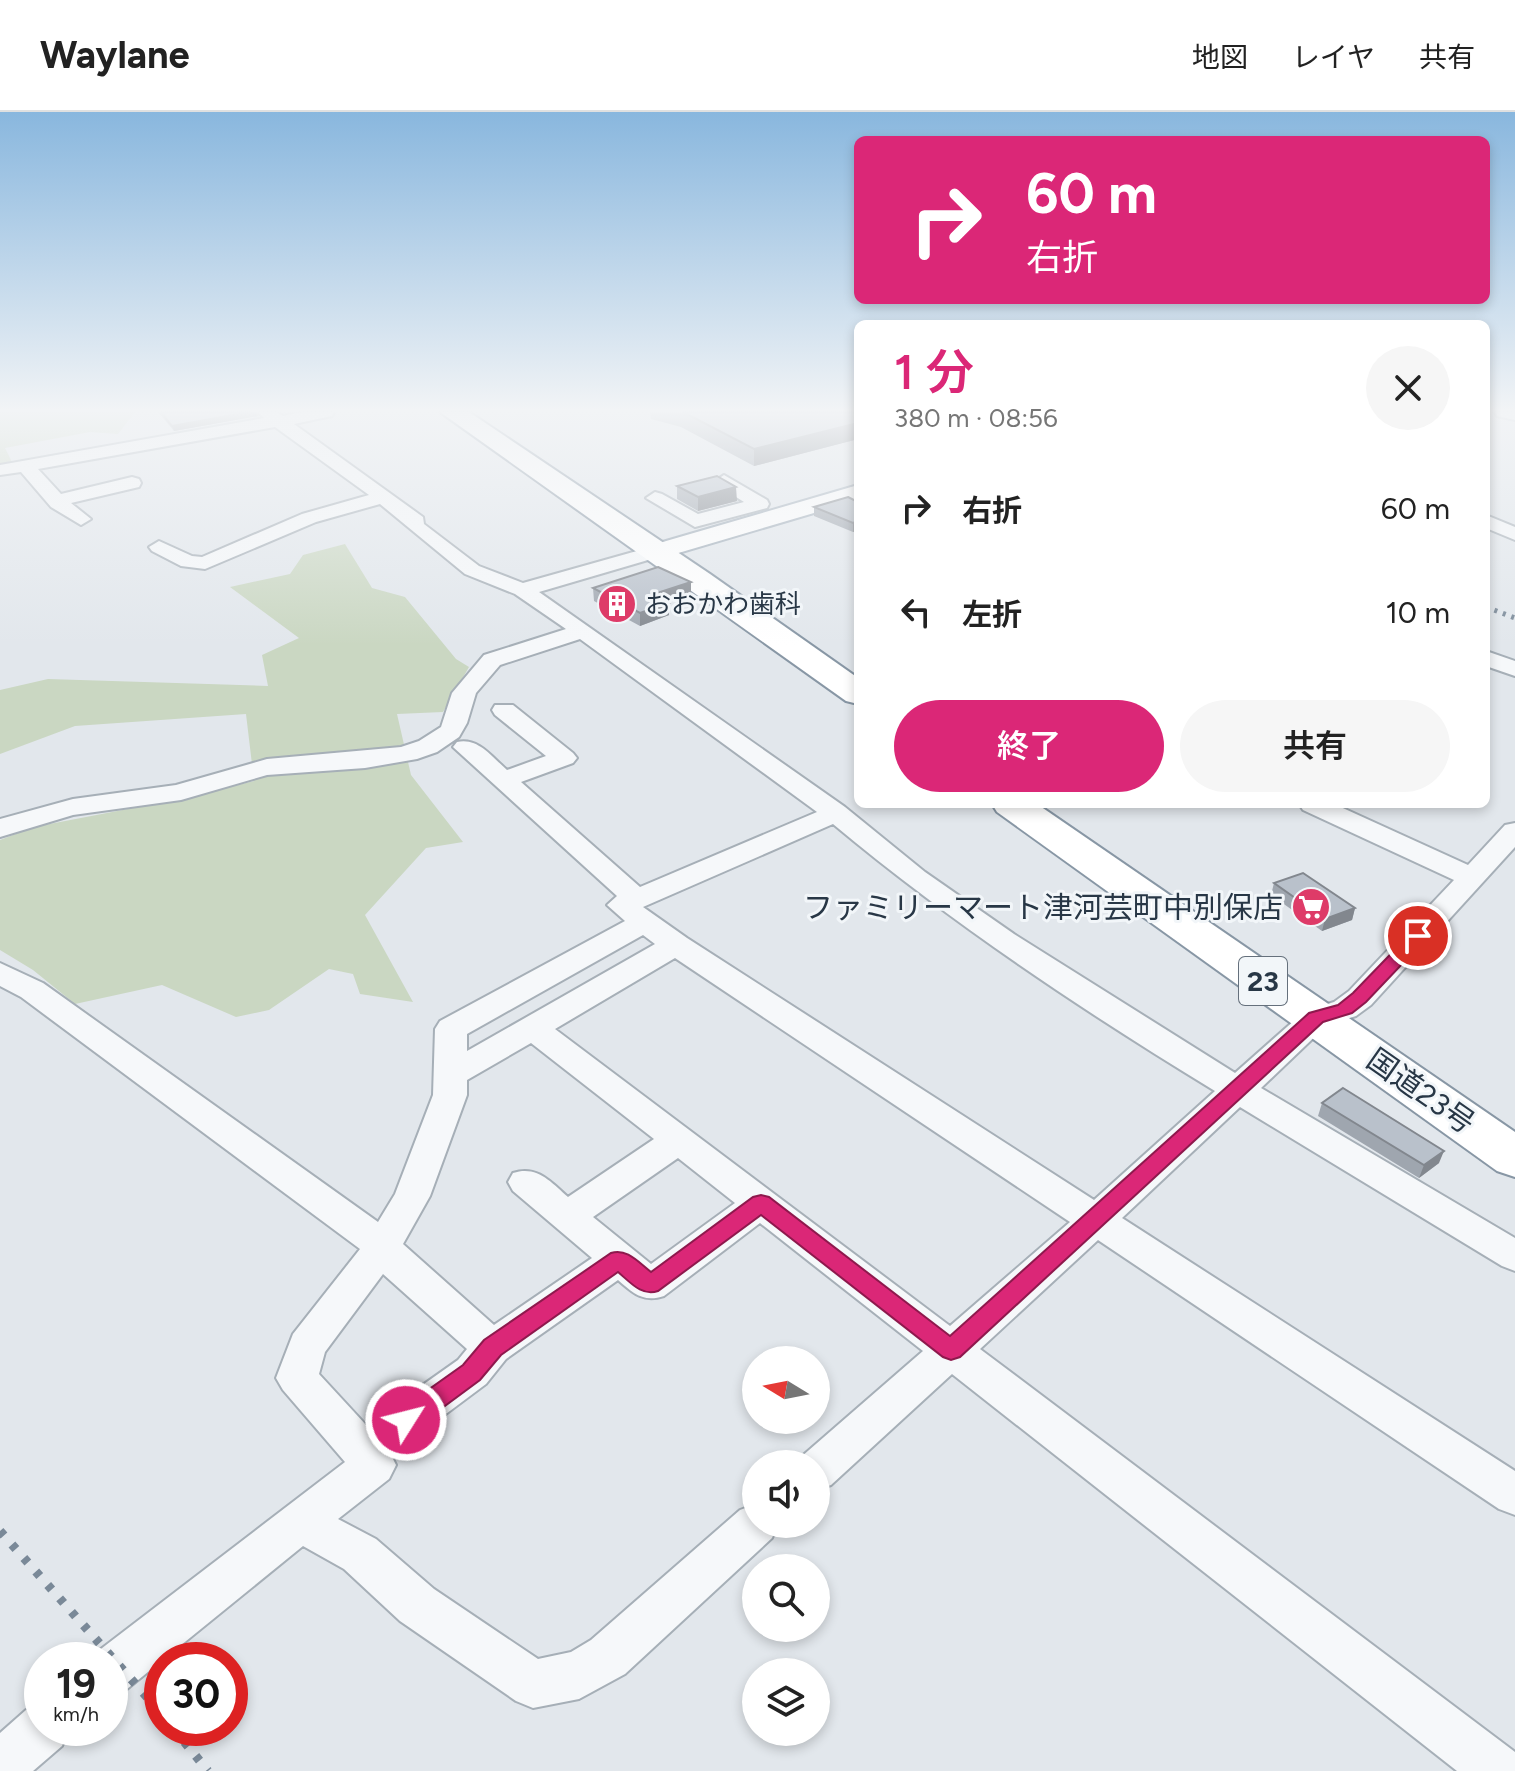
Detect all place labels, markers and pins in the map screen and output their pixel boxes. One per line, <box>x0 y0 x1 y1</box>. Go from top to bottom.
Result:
building icon: おおかわ歯科 <box>596 583 638 625</box>
place label: おおかわ歯科 <box>645 588 801 620</box>
supermarket icon: ファミリーマート津河芸町中別保店 <box>1290 886 1332 928</box>
place label: ファミリーマート津河芸町中別保店 <box>803 889 1283 926</box>
pin <box>1384 902 1452 970</box>

